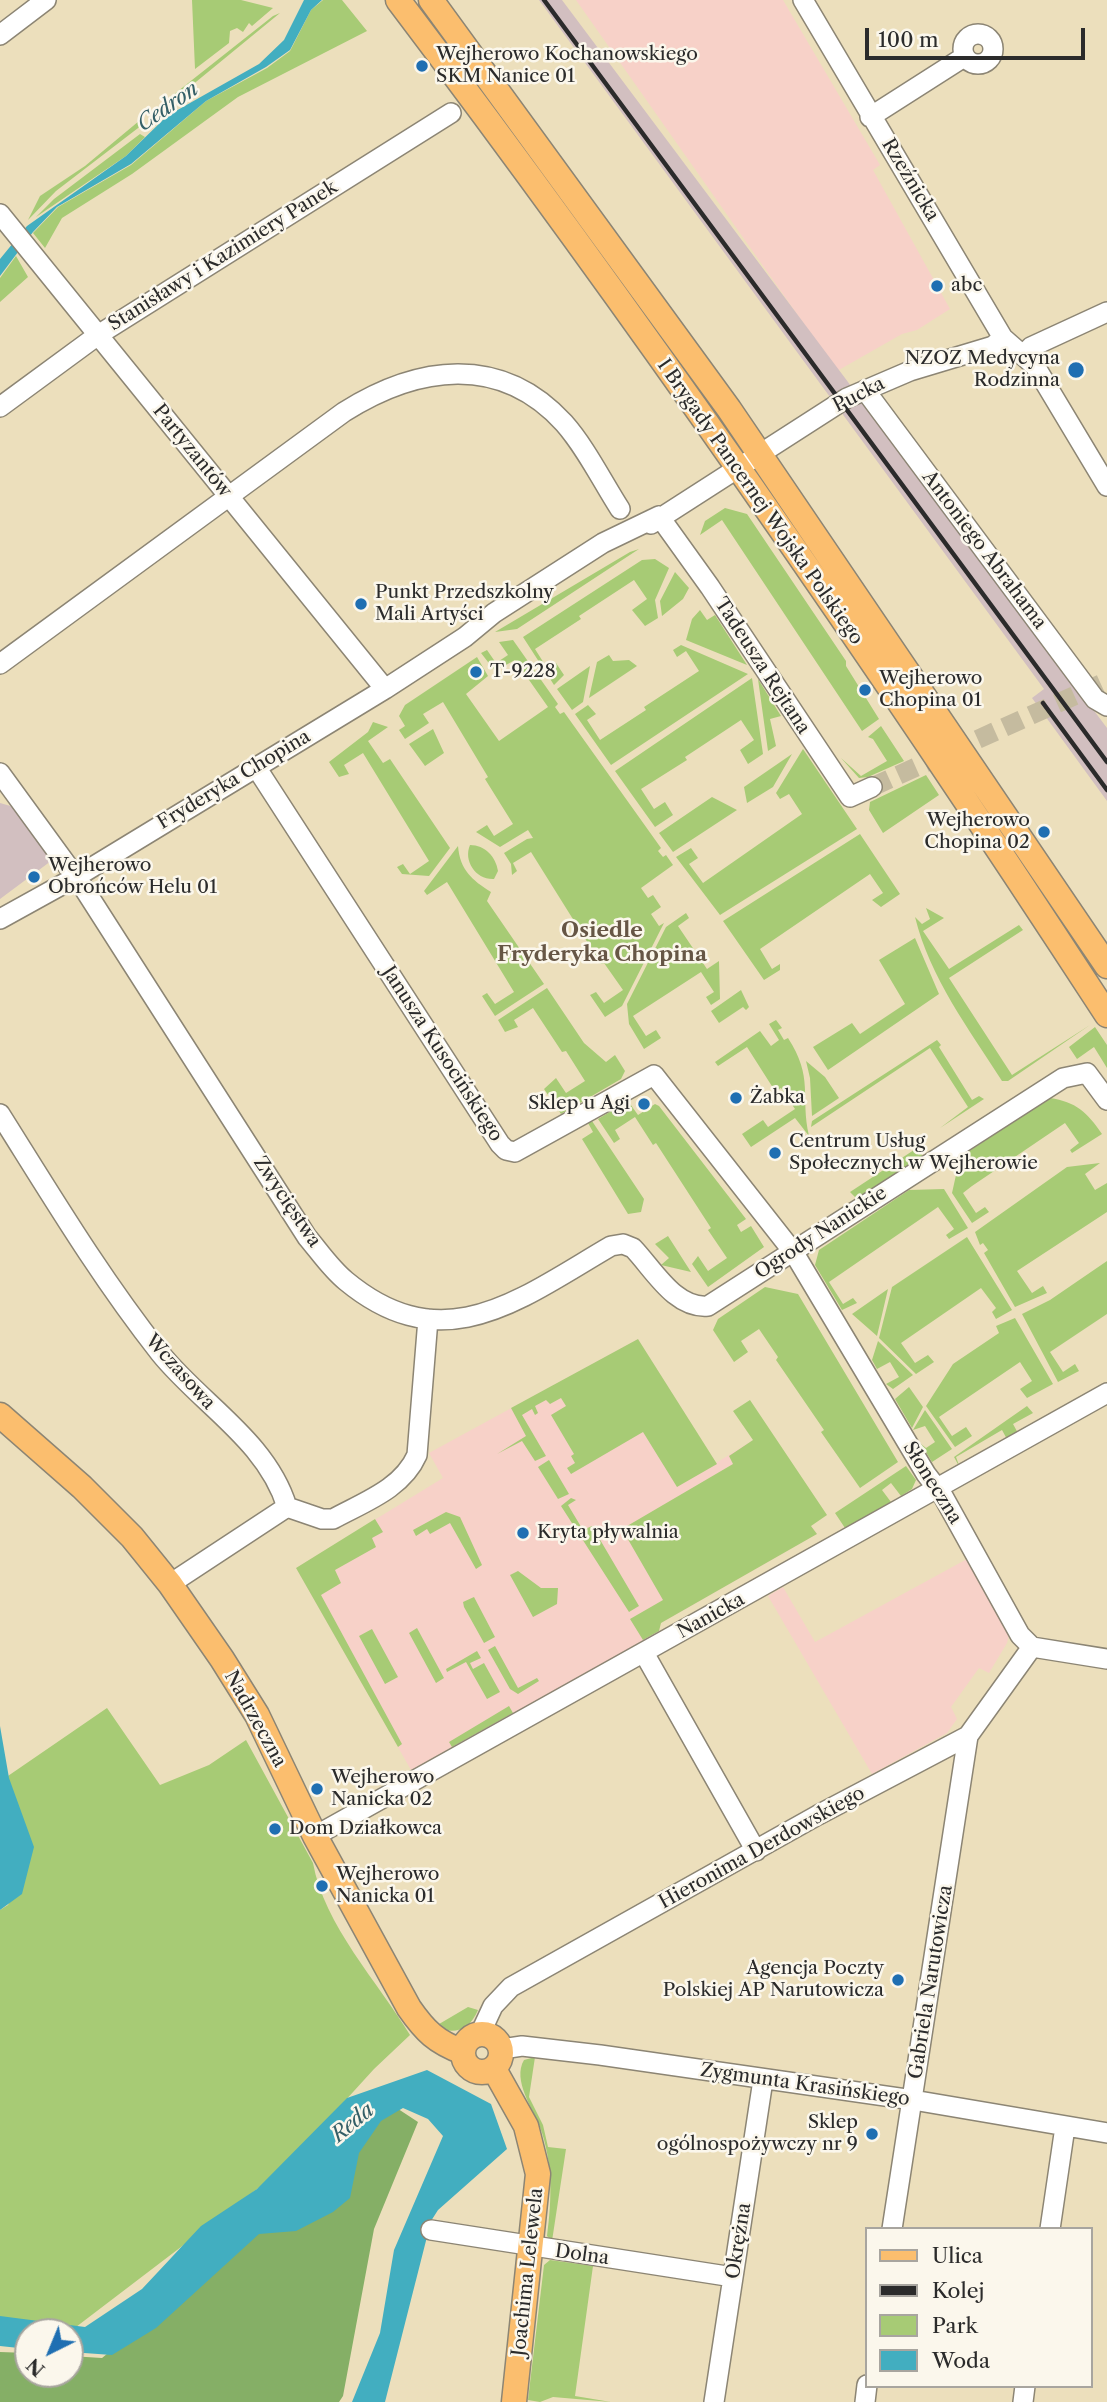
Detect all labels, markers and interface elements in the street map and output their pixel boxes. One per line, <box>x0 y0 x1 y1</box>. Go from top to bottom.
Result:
scale bar <box>869 14 1090 58</box>
text: 100 m <box>878 27 939 52</box>
place label: Wejherowo Kochanowskiego SKM Nanice 01 <box>436 44 698 88</box>
marker: Wejherowo Kochanowskiego SKM Nanice 01 <box>414 58 430 74</box>
water label: Cedron <box>132 77 204 137</box>
street label: Rzeźnicka <box>876 135 944 225</box>
street label: Stanisławy i Kazimiery Panek <box>104 176 342 336</box>
place label: abc <box>951 275 982 297</box>
marker: abc <box>929 278 945 294</box>
place label: NZOZ Medycyna Rodzinna <box>905 348 1060 392</box>
street label: I Brygady Pancernej Wojska Polskiego <box>652 355 868 649</box>
marker: NZOZ Medycyna Rodzinna <box>1066 360 1086 380</box>
street label: Pucka <box>829 372 889 418</box>
street label: Partyzantów <box>148 400 236 502</box>
street label: Antoniego Abrahama <box>917 466 1051 634</box>
place label: Punkt Przedszkolny Mali Artyści <box>375 582 554 626</box>
street label: Tadeusza Rejtana <box>709 594 815 738</box>
marker: Punkt Przedszkolny Mali Artyści <box>353 596 369 612</box>
place label: T-9228 <box>490 661 556 683</box>
marker: T-9228 <box>468 664 484 680</box>
place label: Wejherowo Chopina 01 <box>879 668 983 712</box>
marker: Wejherowo Chopina 01 <box>857 682 873 698</box>
street label: Fryderyka Chopina <box>153 725 315 835</box>
place label: Wejherowo Chopina 02 <box>924 810 1030 854</box>
marker: Wejherowo Chopina 02 <box>1036 824 1052 840</box>
place label: Wejherowo Obrońców Helu 01 <box>48 855 217 899</box>
marker: Wejherowo Obrońców Helu 01 <box>26 869 42 885</box>
district label: Osiedle Fryderyka Chopina <box>497 918 707 968</box>
street label: Janusza Kusocińskiego <box>377 962 507 1146</box>
place label: Żabka <box>750 1087 805 1109</box>
marker: Żabka <box>728 1090 744 1106</box>
place label: Sklep u Agi <box>528 1093 630 1115</box>
marker: Sklep u Agi <box>636 1096 652 1112</box>
place label: Centrum Usług Społecznych w Wejherowie <box>789 1131 1038 1175</box>
marker: Centrum Usług Społecznych w Wejherowie <box>767 1145 783 1161</box>
street label: Zwycięstwa <box>248 1152 326 1252</box>
street label: Ogrody Nanickie <box>751 1182 891 1284</box>
street label: Wczasowa <box>140 1330 220 1414</box>
street label: Słoneczna <box>898 1438 966 1528</box>
place label: Kryta pływalnia <box>537 1522 679 1544</box>
marker: Kryta pływalnia <box>515 1525 531 1541</box>
street label: Nanicka <box>673 1588 749 1644</box>
street label: Nadrzeczna <box>219 1667 291 1771</box>
place label: Wejherowo Nanicka 02 <box>331 1767 435 1811</box>
marker: Wejherowo Nanicka 02 <box>309 1781 325 1797</box>
street label: Hieronima Derdowskiego <box>655 1782 869 1914</box>
place label: Dom Działkowca <box>289 1818 442 1840</box>
marker: Dom Działkowca <box>267 1821 283 1837</box>
place label: Wejherowo Nanicka 01 <box>336 1864 440 1908</box>
marker: Wejherowo Nanicka 01 <box>314 1878 330 1894</box>
street label: Gabriela Narutowicza <box>904 1883 958 2081</box>
place label: Agencja Poczty Polskiej AP Narutowicza <box>663 1958 884 2002</box>
marker: Agencja Poczty Polskiej AP Narutowicza <box>890 1972 906 1988</box>
street label: Zygmunta Krasińskiego <box>699 2059 911 2111</box>
water label: Reda <box>327 2098 379 2148</box>
place label: Sklep ogólnospożywczy nr 9 <box>657 2112 858 2156</box>
marker: Sklep ogólnospożywczy nr 9 <box>864 2126 880 2142</box>
street label: Joachima Lelewela <box>508 2187 548 2357</box>
street label: Okrężna <box>722 2201 756 2281</box>
legend <box>866 2227 1093 2388</box>
street label: Dolna <box>553 2240 611 2270</box>
text: Ulica <box>932 2243 983 2268</box>
text: Kolej <box>932 2278 984 2303</box>
text: Park <box>932 2313 978 2338</box>
north arrow <box>14 2318 84 2388</box>
text: Woda <box>932 2348 990 2373</box>
text: N <box>22 2353 50 2381</box>

